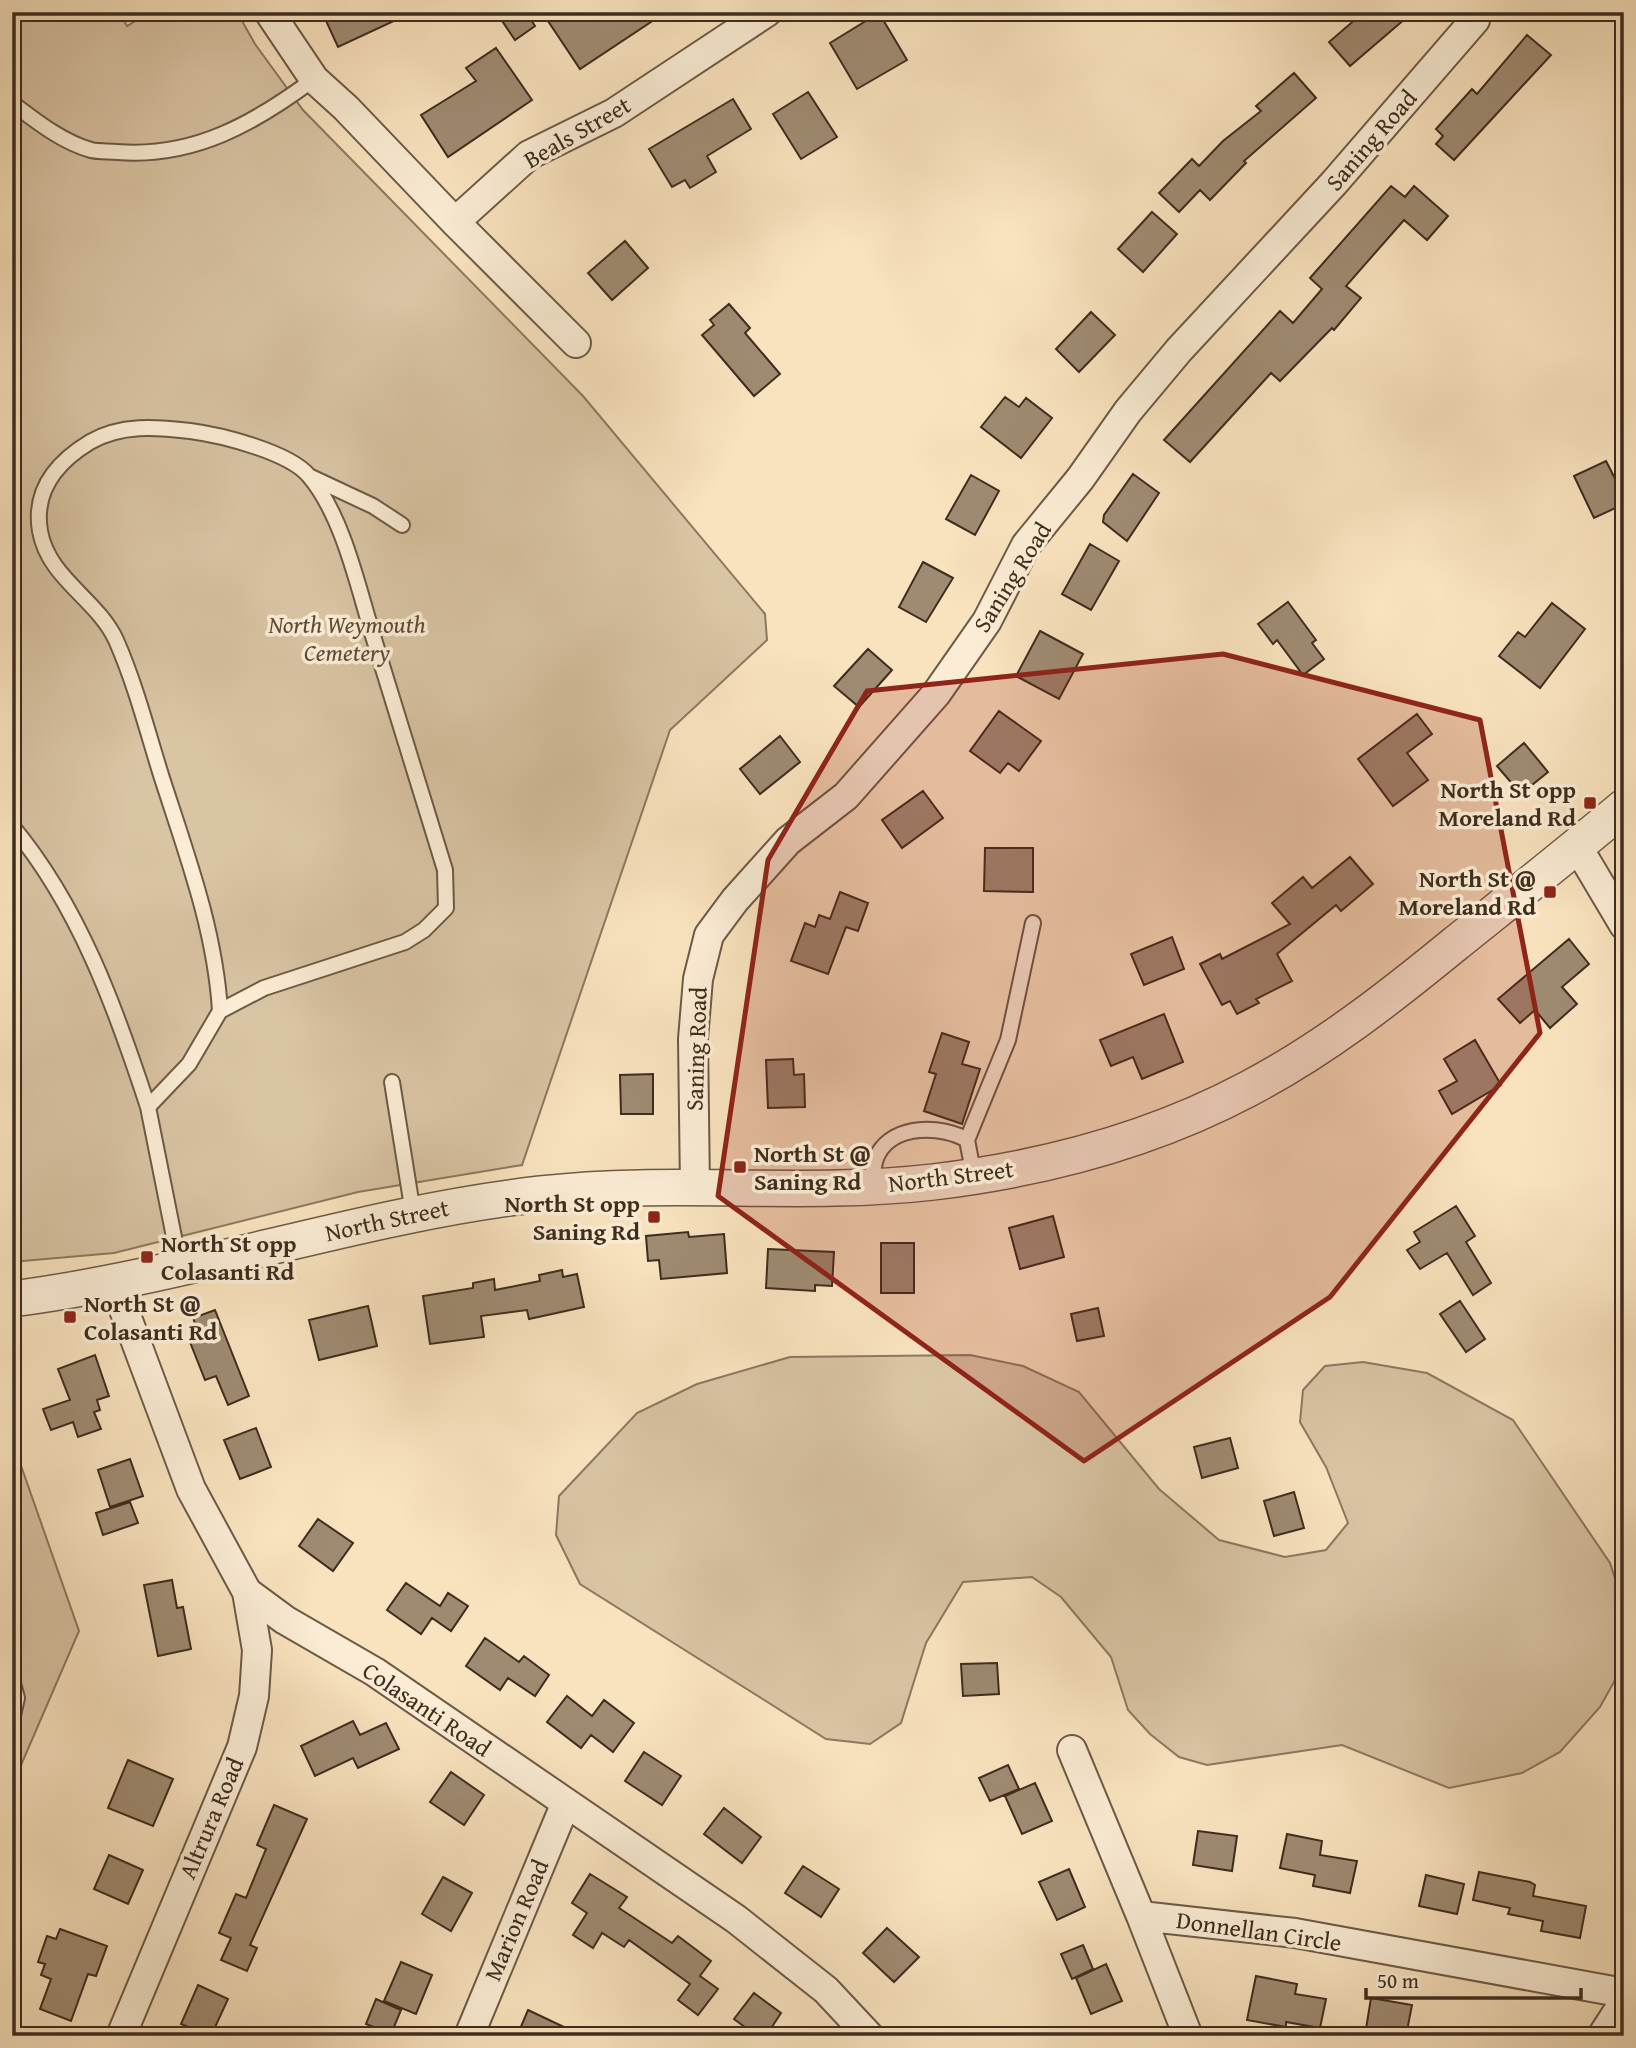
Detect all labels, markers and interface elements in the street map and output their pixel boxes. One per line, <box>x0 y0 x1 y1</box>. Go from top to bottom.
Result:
street label: Saning Road <box>1317 82 1425 198</box>
street label: Beals Street <box>517 87 638 177</box>
street label: Saning Road <box>964 515 1060 639</box>
park label: North Weymouth Cemetery <box>267 607 426 670</box>
place label: North St opp Moreland Rd <box>1439 772 1576 835</box>
marker: North St opp Moreland Rd <box>1582 795 1598 811</box>
place label: North St @ Moreland Rd <box>1399 861 1536 924</box>
marker: North St @ Moreland Rd <box>1542 884 1558 900</box>
street label: Saning Road <box>676 986 716 1112</box>
place label: North St @ Saning Rd <box>754 1136 871 1199</box>
street label: North Street <box>886 1151 1016 1201</box>
marker: North St @ Saning Rd <box>732 1159 748 1175</box>
place label: North St opp Saning Rd <box>505 1186 640 1249</box>
street label: North Street <box>322 1190 453 1250</box>
marker: North St opp Saning Rd <box>646 1209 662 1225</box>
place label: North St opp Colasanti Rd <box>161 1226 296 1289</box>
marker: North St opp Colasanti Rd <box>139 1249 155 1265</box>
place label: North St @ Colasanti Rd <box>84 1286 218 1349</box>
marker: North St @ Colasanti Rd <box>62 1309 78 1325</box>
street label: Colasanti Road <box>356 1653 498 1765</box>
street label: Altrura Road <box>170 1752 252 1884</box>
street label: Marion Road <box>475 1854 557 1986</box>
street label: Donnellan Circle <box>1174 1902 1344 1960</box>
scale bar <box>1366 1957 1582 2001</box>
text: 50 m <box>1377 1965 1419 1996</box>

